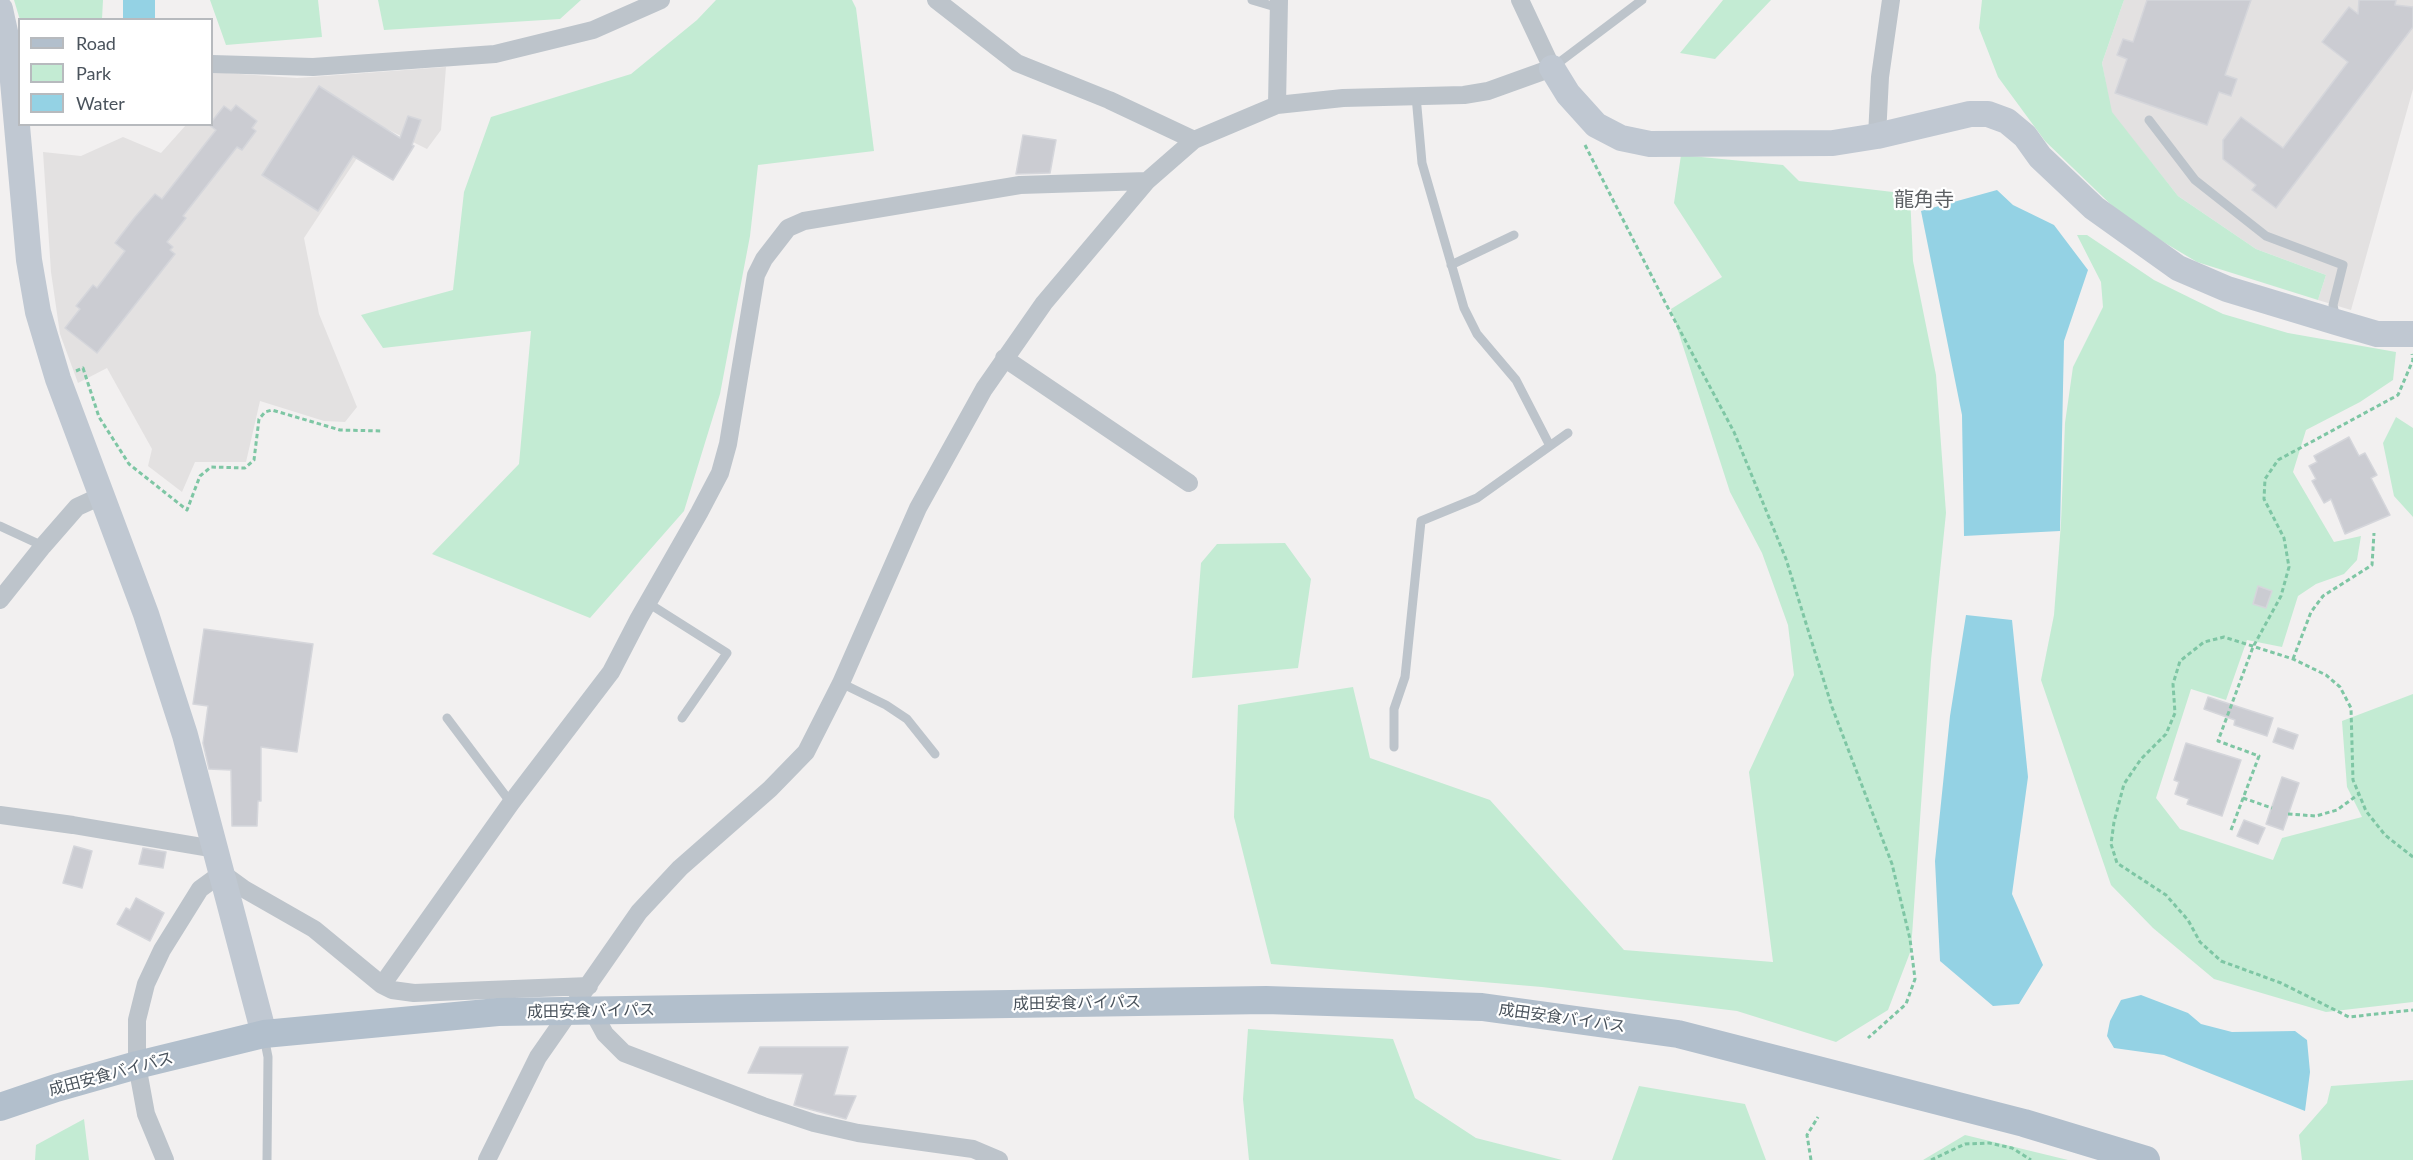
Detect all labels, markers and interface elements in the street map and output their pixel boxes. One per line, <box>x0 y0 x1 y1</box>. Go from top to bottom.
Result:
legend <box>18 18 213 126</box>
text: Road <box>76 32 116 54</box>
text: Park <box>76 62 111 84</box>
text: Water <box>76 92 125 114</box>
district label: 龍角寺 <box>1894 188 1954 212</box>
street label: 成田安食バイパス <box>1013 992 1141 1014</box>
street label: 成田安食バイパス <box>527 1000 655 1022</box>
street label: 成田安食バイパス <box>1497 1000 1627 1036</box>
street label: 成田安食バイパス <box>47 1048 175 1100</box>

